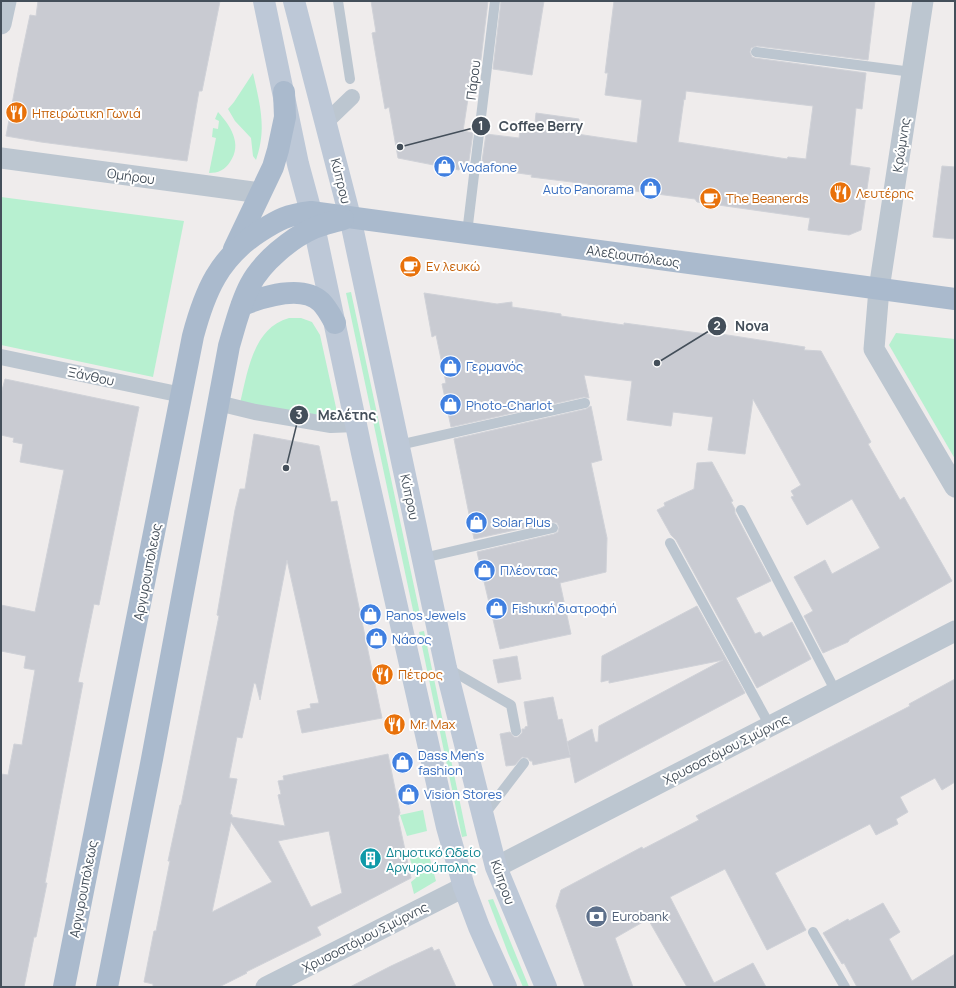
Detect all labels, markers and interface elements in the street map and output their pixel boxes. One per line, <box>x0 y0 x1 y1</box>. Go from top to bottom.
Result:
street label: Πάρου <box>462 59 484 101</box>
restaurant icon: Ηπειρώτικη Γωνιά <box>4 100 30 126</box>
place label: Ηπειρώτικη Γωνιά <box>32 104 141 122</box>
callout: Coffee Berry <box>471 113 591 139</box>
text: Coffee Berry <box>499 116 583 135</box>
street label: Κρώμνης <box>888 116 914 174</box>
text: 1 <box>478 117 484 134</box>
shop icon: Vodafone <box>432 154 458 180</box>
street label: Κύπρου <box>327 156 355 206</box>
place label: Vodafone <box>460 158 517 176</box>
street label: Ομήρου <box>106 164 156 188</box>
shop icon: Auto Panorama <box>637 176 663 202</box>
place label: Auto Panorama <box>543 180 634 198</box>
restaurant icon: Λευτέρης <box>827 180 853 206</box>
place label: Λευτέρης <box>856 184 914 202</box>
cafe icon: The Beanerds <box>697 185 723 211</box>
place label: The Beanerds <box>726 189 809 207</box>
street label: Αλεξιουπόλεως <box>585 241 681 271</box>
cafe icon: Εν λευκώ <box>398 253 424 279</box>
place label: Εν λευκώ <box>426 257 480 275</box>
callout: Nova <box>707 313 777 339</box>
text: Nova <box>735 316 769 335</box>
text: 2 <box>713 317 721 334</box>
shop icon: Γερμανός <box>437 353 463 379</box>
place label: Γερμανός <box>466 357 523 375</box>
street label: Ξάνθου <box>66 362 116 390</box>
shop icon: Photo-Charlot <box>437 392 463 418</box>
place label: Photo-Charlot <box>466 396 552 414</box>
callout: Μελέτης <box>289 402 384 428</box>
text: Μελέτης <box>318 405 376 424</box>
text: 3 <box>296 406 303 423</box>
street label: Κύπρου <box>396 472 424 522</box>
shop icon: Solar Plus <box>464 509 490 535</box>
place label: Solar Plus <box>492 513 551 531</box>
street label: Αργυρουπόλεως <box>129 522 165 622</box>
shop icon: Πλέοντας <box>472 557 498 583</box>
place label: Πλέοντας <box>500 561 558 579</box>
shop icon: Fishική διατροφή <box>484 595 510 621</box>
place label: Fishική διατροφή <box>512 599 617 617</box>
shop icon: Panos Jewels <box>358 602 384 628</box>
place label: Panos Jewels <box>386 606 466 624</box>
shop icon: Νάσος <box>363 626 389 652</box>
place label: Νάσος <box>392 630 432 648</box>
restaurant icon: Πέτρος <box>370 661 396 687</box>
place label: Πέτρος <box>398 665 443 683</box>
street label: Χρυσοστόμου Σμύρνης <box>660 709 792 789</box>
restaurant icon: Mr. Max <box>382 711 408 737</box>
place label: Mr. Max <box>410 715 456 733</box>
place label: Dass Men's fashion <box>418 746 484 779</box>
shop icon: Dass Men's fashion <box>389 749 415 775</box>
shop icon: Vision Stores <box>395 781 421 807</box>
place label: Vision Stores <box>424 785 502 803</box>
street label: Αργυρουπόλεως <box>65 839 101 939</box>
place label: Δημοτικό Ωδείο Αργυρούπολης <box>386 843 481 876</box>
building icon: Δημοτικό Ωδείο Αργυρούπολης <box>358 846 384 872</box>
street label: Κύπρου <box>487 857 519 907</box>
street label: Χρυσοστόμου Σμύρνης <box>299 897 431 977</box>
bank icon: Eurobank <box>583 903 609 929</box>
place label: Eurobank <box>612 907 669 925</box>

